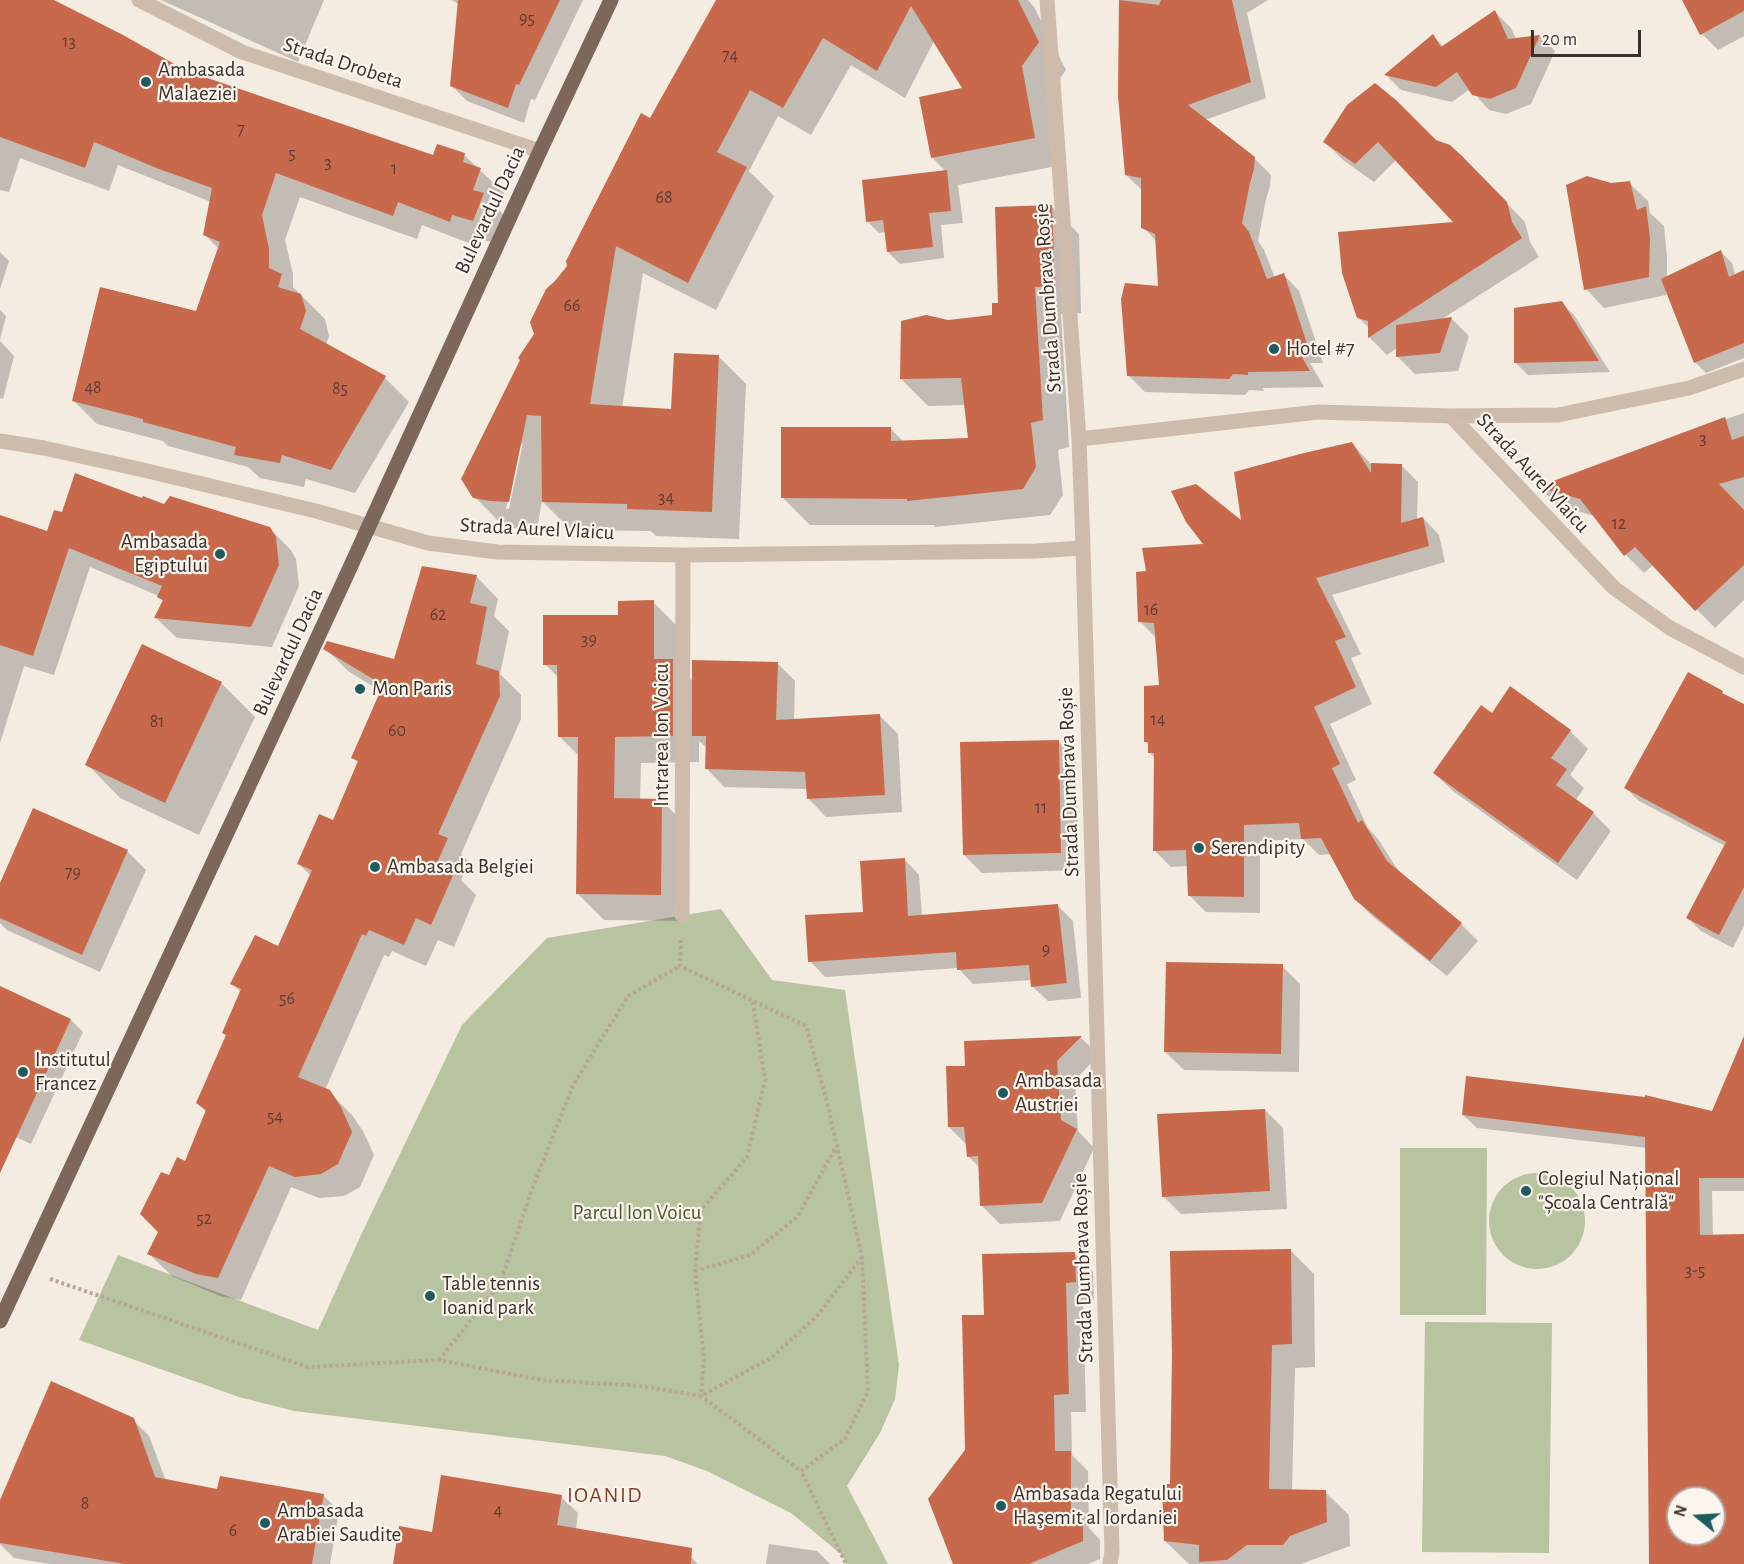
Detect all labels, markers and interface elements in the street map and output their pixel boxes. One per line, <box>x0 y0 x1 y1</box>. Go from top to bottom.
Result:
house number: 95 <box>519 8 535 30</box>
scale bar <box>1534 18 1644 56</box>
house number: 13 <box>62 31 76 53</box>
text: 20 m <box>1542 31 1577 49</box>
street label: Strada Drobeta <box>280 32 406 94</box>
house number: 74 <box>722 45 738 67</box>
place label: Ambasada Malaeziei <box>158 57 245 107</box>
marker: Ambasada Malaeziei <box>139 75 153 89</box>
house number: 7 <box>237 119 245 141</box>
street label: Bulevardul Dacia <box>449 142 531 278</box>
house number: 5 <box>288 143 296 165</box>
house number: 3 <box>324 152 332 174</box>
house number: 1 <box>391 158 397 180</box>
house number: 68 <box>656 187 672 209</box>
street label: Strada Dumbrava Roșie <box>1029 202 1067 394</box>
house number: 66 <box>564 295 580 317</box>
place label: Hotel #7 <box>1286 336 1355 362</box>
marker: Hotel #7 <box>1267 342 1281 356</box>
house number: 48 <box>84 377 102 399</box>
house number: 85 <box>332 378 348 400</box>
street label: Strada Aurel Vlaicu <box>1471 408 1595 538</box>
house number: 3 <box>1699 428 1707 450</box>
house number: 34 <box>658 487 674 509</box>
street label: Strada Aurel Vlaicu <box>459 512 615 546</box>
house number: 12 <box>1612 513 1626 535</box>
place label: Ambasada Egiptului <box>121 529 208 579</box>
marker: Ambasada Egiptului <box>213 547 227 561</box>
street label: Bulevardul Dacia <box>247 584 329 720</box>
house number: 16 <box>1144 599 1158 621</box>
house number: 62 <box>430 604 446 626</box>
house number: 39 <box>581 629 597 651</box>
street label: Intrarea Ion Voicu <box>649 663 675 807</box>
place label: Mon Paris <box>372 676 452 702</box>
marker: Mon Paris <box>353 682 367 696</box>
street label: Strada Dumbrava Roșie <box>1053 687 1085 877</box>
house number: 14 <box>1151 709 1165 731</box>
house number: 81 <box>150 711 164 733</box>
house number: 60 <box>388 720 406 742</box>
house number: 11 <box>1035 797 1047 819</box>
place label: Serendipity <box>1211 835 1305 861</box>
marker: Serendipity <box>1192 841 1206 855</box>
place label: Ambasada Belgiei <box>387 854 534 880</box>
marker: Ambasada Belgiei <box>368 860 382 874</box>
house number: 79 <box>65 862 81 884</box>
house number: 9 <box>1042 939 1050 961</box>
house number: 56 <box>279 988 295 1010</box>
place label: Institutul Francez <box>35 1047 111 1097</box>
marker: Institutul Francez <box>16 1065 30 1079</box>
place label: Ambasada Austriei <box>1015 1068 1102 1118</box>
marker: Ambasada Austriei <box>996 1086 1010 1100</box>
house number: 54 <box>267 1106 283 1128</box>
place label: Colegiul Național "Școala Centrală" <box>1538 1166 1679 1216</box>
street label: Strada Dumbrava Roșie <box>1067 1173 1099 1363</box>
marker: Colegiul Național "Școala Centrală" <box>1519 1184 1533 1198</box>
park label: Parcul Ion Voicu <box>573 1200 701 1226</box>
house number: 52 <box>196 1208 212 1230</box>
house number: 3-5 <box>1685 1260 1705 1282</box>
place label: Table tennis Ioanid park <box>442 1271 540 1321</box>
marker: Table tennis Ioanid park <box>423 1289 437 1303</box>
place label: Ambasada Regatului Haşemit al Iordaniei <box>1013 1481 1182 1531</box>
district label: IOANID <box>567 1482 643 1508</box>
north arrow <box>1666 1486 1726 1546</box>
house number: 8 <box>81 1493 89 1515</box>
place label: Ambasada Arabiei Saudite <box>277 1498 401 1548</box>
marker: Ambasada Regatului Haşemit al Iordaniei <box>994 1499 1008 1513</box>
house number: 4 <box>494 1500 502 1522</box>
text: N <box>1671 1503 1690 1519</box>
marker: Ambasada Arabiei Saudite <box>258 1516 272 1530</box>
house number: 6 <box>229 1520 237 1542</box>

